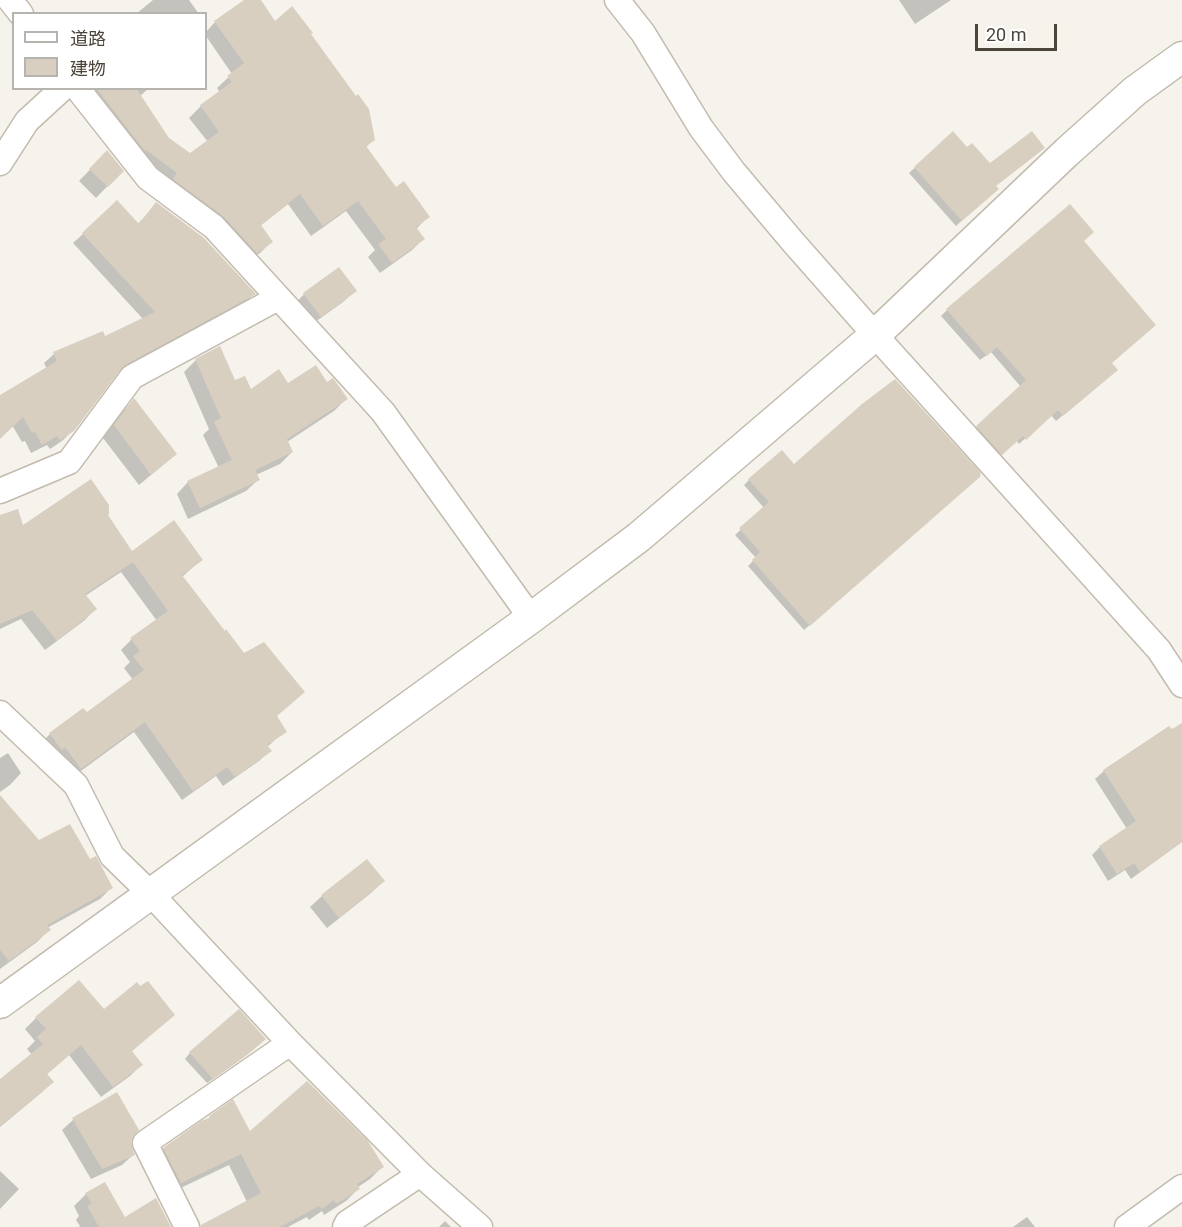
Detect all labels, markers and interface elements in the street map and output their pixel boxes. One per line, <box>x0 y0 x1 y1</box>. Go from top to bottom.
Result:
legend <box>12 12 207 90</box>
scale bar <box>978 12 1060 50</box>
text: 20 m <box>986 24 1026 45</box>
text: 道路 <box>70 28 106 49</box>
text: 建物 <box>70 58 106 79</box>

